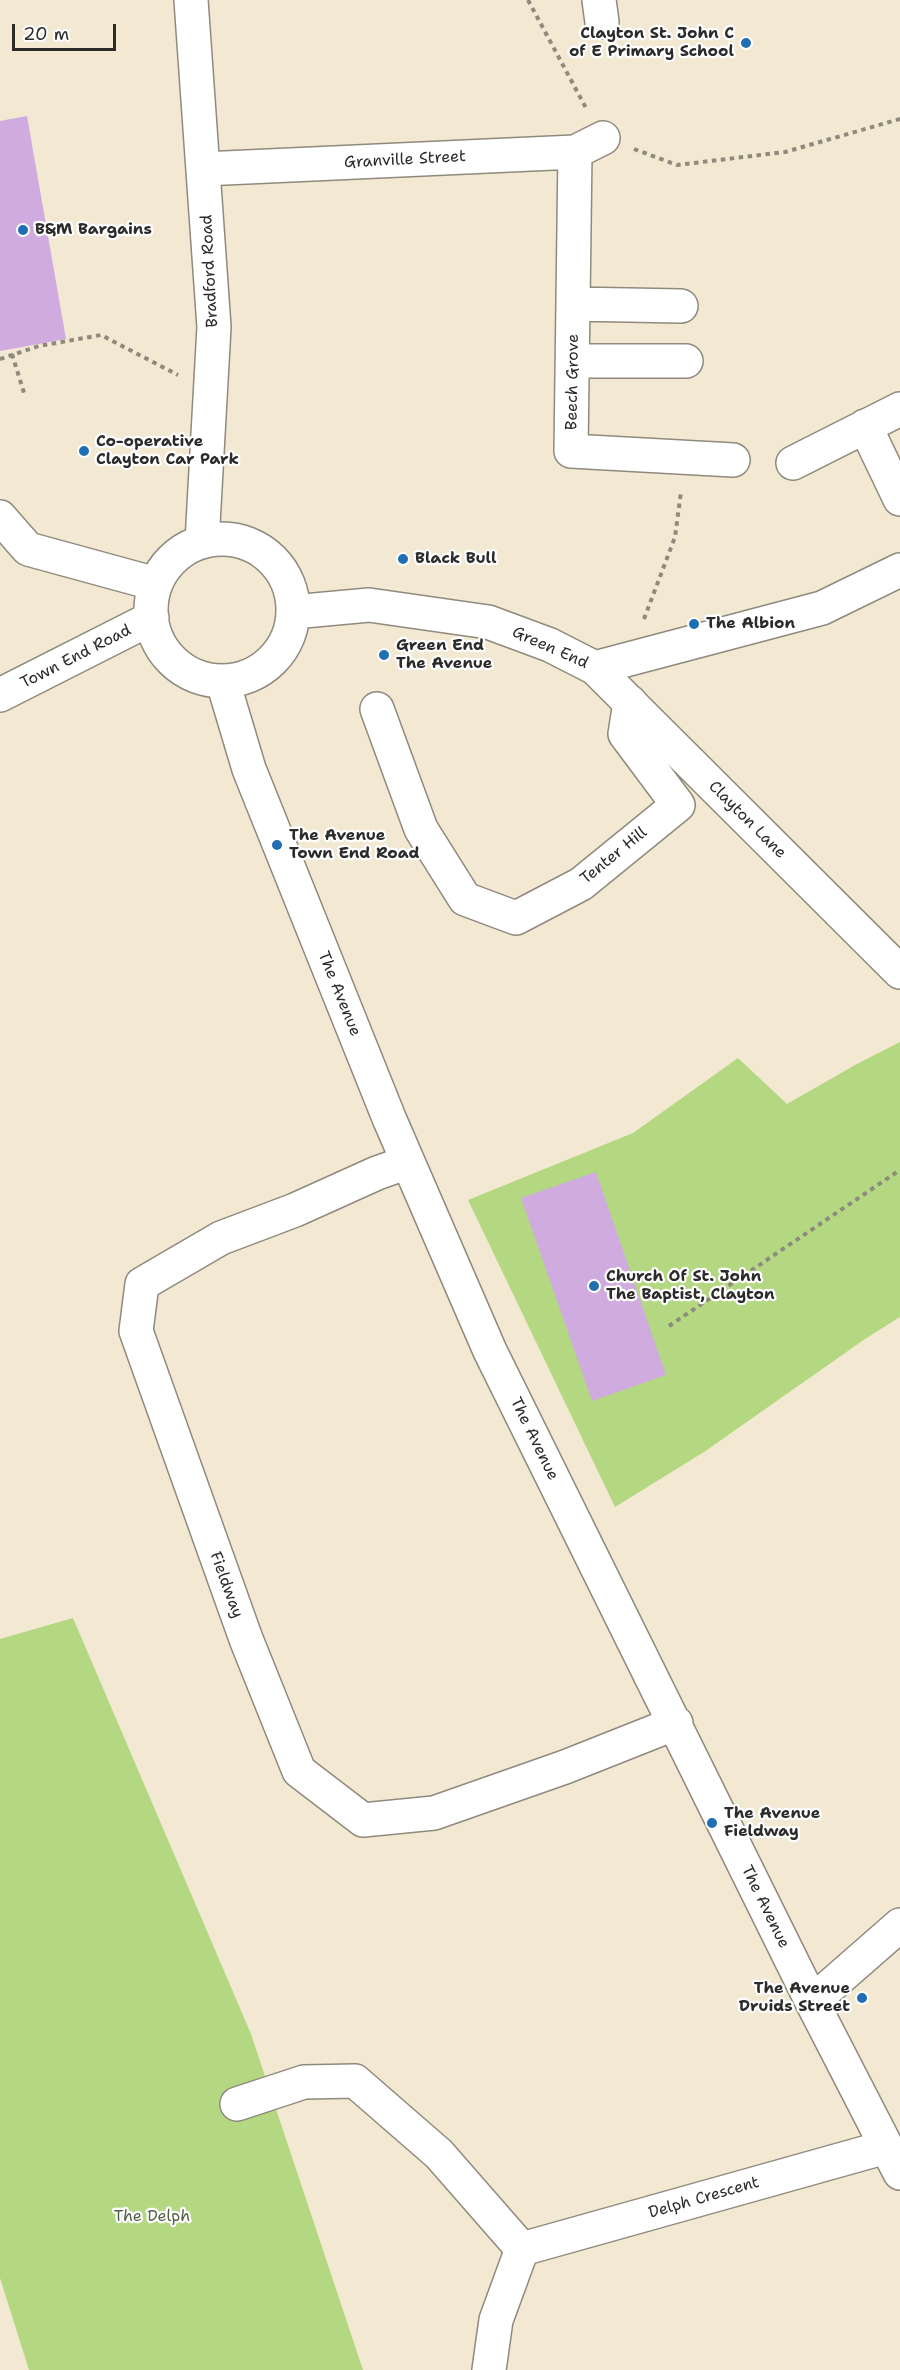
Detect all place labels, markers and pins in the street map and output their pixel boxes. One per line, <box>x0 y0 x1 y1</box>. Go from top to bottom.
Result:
place label: Clayton St. John C of E Primary School <box>569 24 734 62</box>
marker: Clayton St. John C of E Primary School <box>739 36 753 50</box>
place label: B&M Bargains <box>35 220 152 240</box>
marker: B&M Bargains <box>16 223 30 237</box>
place label: Co-operative Clayton Car Park <box>96 432 239 470</box>
marker: Co-operative Clayton Car Park <box>77 444 91 458</box>
place label: Black Bull <box>415 549 497 569</box>
marker: Black Bull <box>396 552 410 566</box>
place label: The Albion <box>706 614 795 634</box>
marker: The Albion <box>687 617 701 631</box>
place label: Green End The Avenue <box>396 636 492 674</box>
marker: Green End The Avenue <box>377 648 391 662</box>
place label: The Avenue Town End Road <box>289 826 420 864</box>
marker: The Avenue Town End Road <box>270 838 284 852</box>
place label: Church Of St. John The Baptist, Clayton <box>606 1267 775 1305</box>
marker: Church Of St. John The Baptist, Clayton <box>587 1279 601 1293</box>
place label: The Avenue Fieldway <box>724 1804 820 1842</box>
marker: The Avenue Fieldway <box>705 1816 719 1830</box>
place label: The Avenue Druids Street <box>739 1979 850 2017</box>
marker: The Avenue Druids Street <box>855 1991 869 2005</box>

